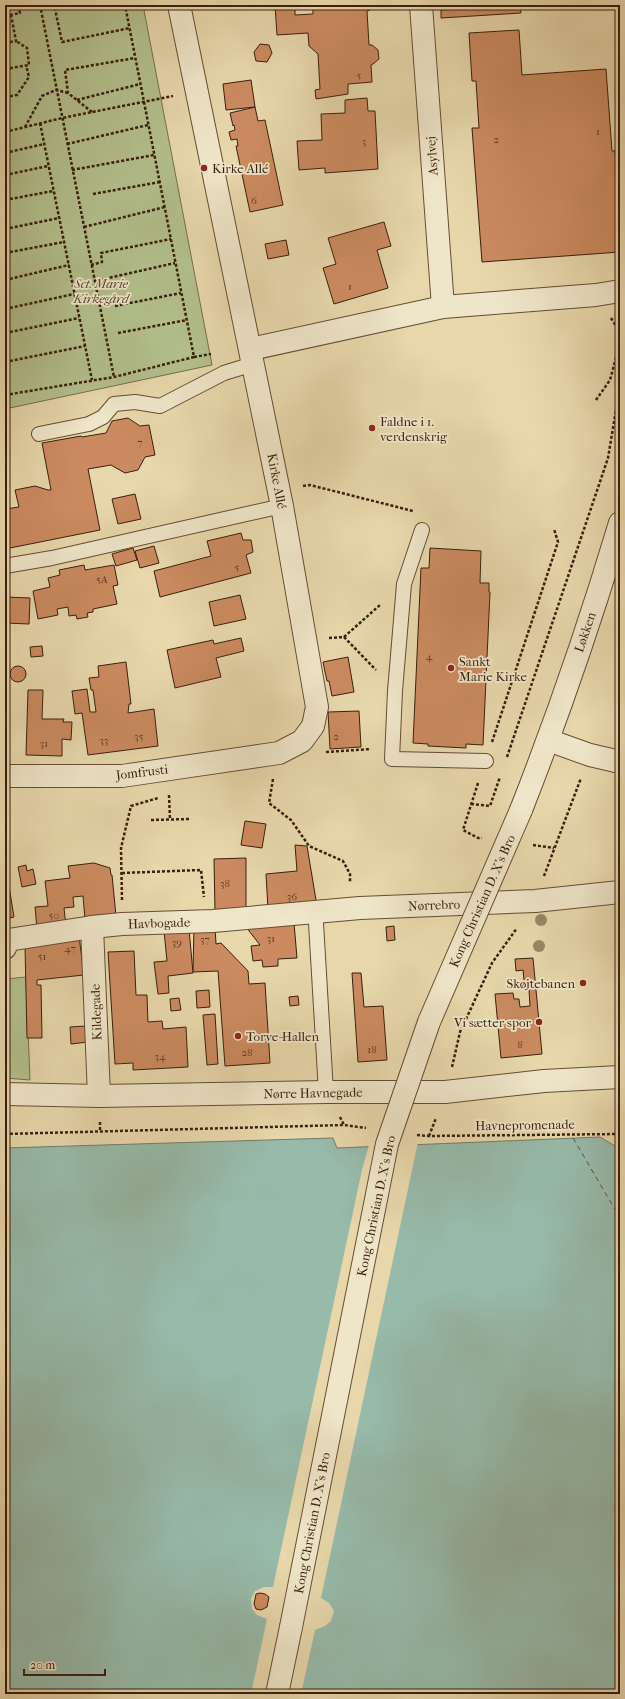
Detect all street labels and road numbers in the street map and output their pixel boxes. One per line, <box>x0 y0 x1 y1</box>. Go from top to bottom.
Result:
street label: Asylvej <box>423 136 441 177</box>
street label: Kirke Allé <box>264 452 290 511</box>
street label: Løkken <box>571 609 599 654</box>
street label: Jomfrusti <box>114 761 169 783</box>
street label: Kong Christian D. X's Bro <box>446 832 518 970</box>
street label: Nørrebro <box>408 897 461 913</box>
street label: Havbogade <box>128 914 191 932</box>
street label: Kildegade <box>87 983 104 1041</box>
street label: Nørre Havnegade <box>263 1085 363 1101</box>
street label: Havnepromenade <box>475 1117 576 1133</box>
street label: Kong Christian D. X's Bro <box>354 1134 398 1278</box>
street label: Kong Christian D. X's Bro <box>291 1451 333 1595</box>

